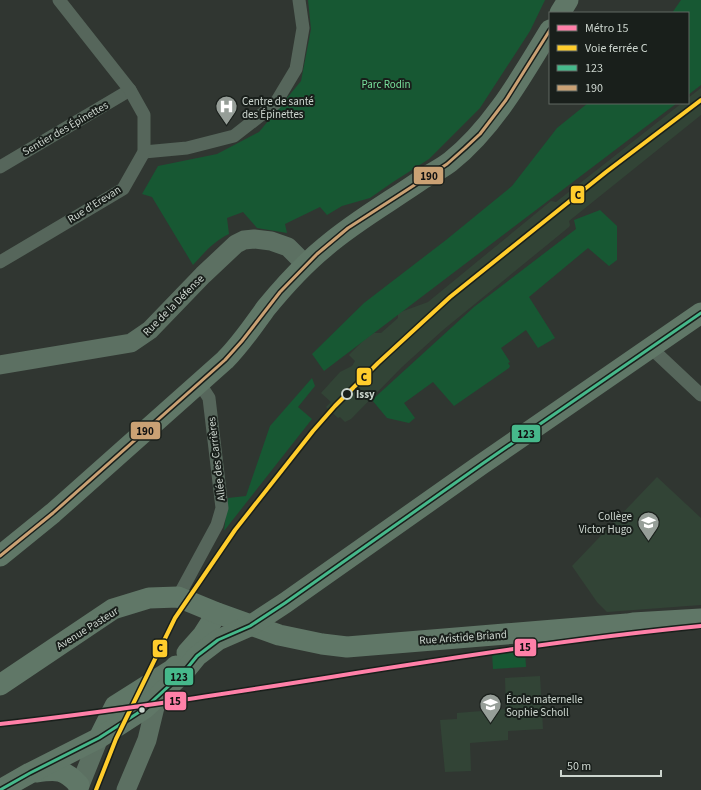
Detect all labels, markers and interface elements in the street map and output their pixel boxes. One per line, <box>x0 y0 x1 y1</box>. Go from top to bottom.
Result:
legend <box>549 12 689 104</box>
text: Métro 15 <box>585 20 629 37</box>
text: Voie ferrée C <box>585 40 648 57</box>
text: 123 <box>585 60 603 77</box>
park label: Parc Rodin <box>361 77 411 92</box>
text: 190 <box>585 80 603 97</box>
hospital icon: Centre de santé des Épinettes <box>213 94 239 127</box>
place label: Centre de santé des Épinettes <box>242 94 314 122</box>
street label: Sentier des Épinettes <box>20 98 111 159</box>
line badge: 190 <box>413 166 444 185</box>
text: 190 <box>420 169 438 184</box>
street label: Rue d'Erevan <box>65 182 124 227</box>
line badge: C <box>570 185 585 204</box>
text: C <box>575 188 582 203</box>
street label: Rue de la Défense <box>139 271 208 339</box>
line badge: C <box>356 367 372 386</box>
text: C <box>361 370 368 385</box>
place label: Issy <box>356 387 375 402</box>
marker: Issy <box>341 388 353 400</box>
street label: Allée des Carrières <box>204 416 229 502</box>
line badge: 190 <box>130 421 161 440</box>
text: 190 <box>136 424 154 439</box>
line badge: 123 <box>511 424 541 443</box>
text: 123 <box>517 427 535 442</box>
place label: Collège Victor Hugo <box>579 509 633 537</box>
school or university icon: Collège Victor Hugo <box>635 509 661 542</box>
street label: Avenue Pasteur <box>53 603 121 653</box>
street label: Rue Aristide Briand <box>419 627 507 648</box>
line badge: 15 <box>514 638 537 657</box>
line badge: C <box>152 639 168 658</box>
text: 15 <box>519 640 531 655</box>
text: C <box>157 641 164 656</box>
line badge: 123 <box>164 667 194 686</box>
text: 123 <box>170 670 188 685</box>
line badge: 15 <box>164 691 187 711</box>
school or university icon: École maternelle Sophie Scholl <box>478 692 504 725</box>
place label: École maternelle Sophie Scholl <box>506 692 583 720</box>
text: 15 <box>169 694 181 709</box>
unlabelled marker <box>137 705 147 715</box>
scale bar <box>561 752 661 778</box>
text: 50 m <box>567 758 591 775</box>

